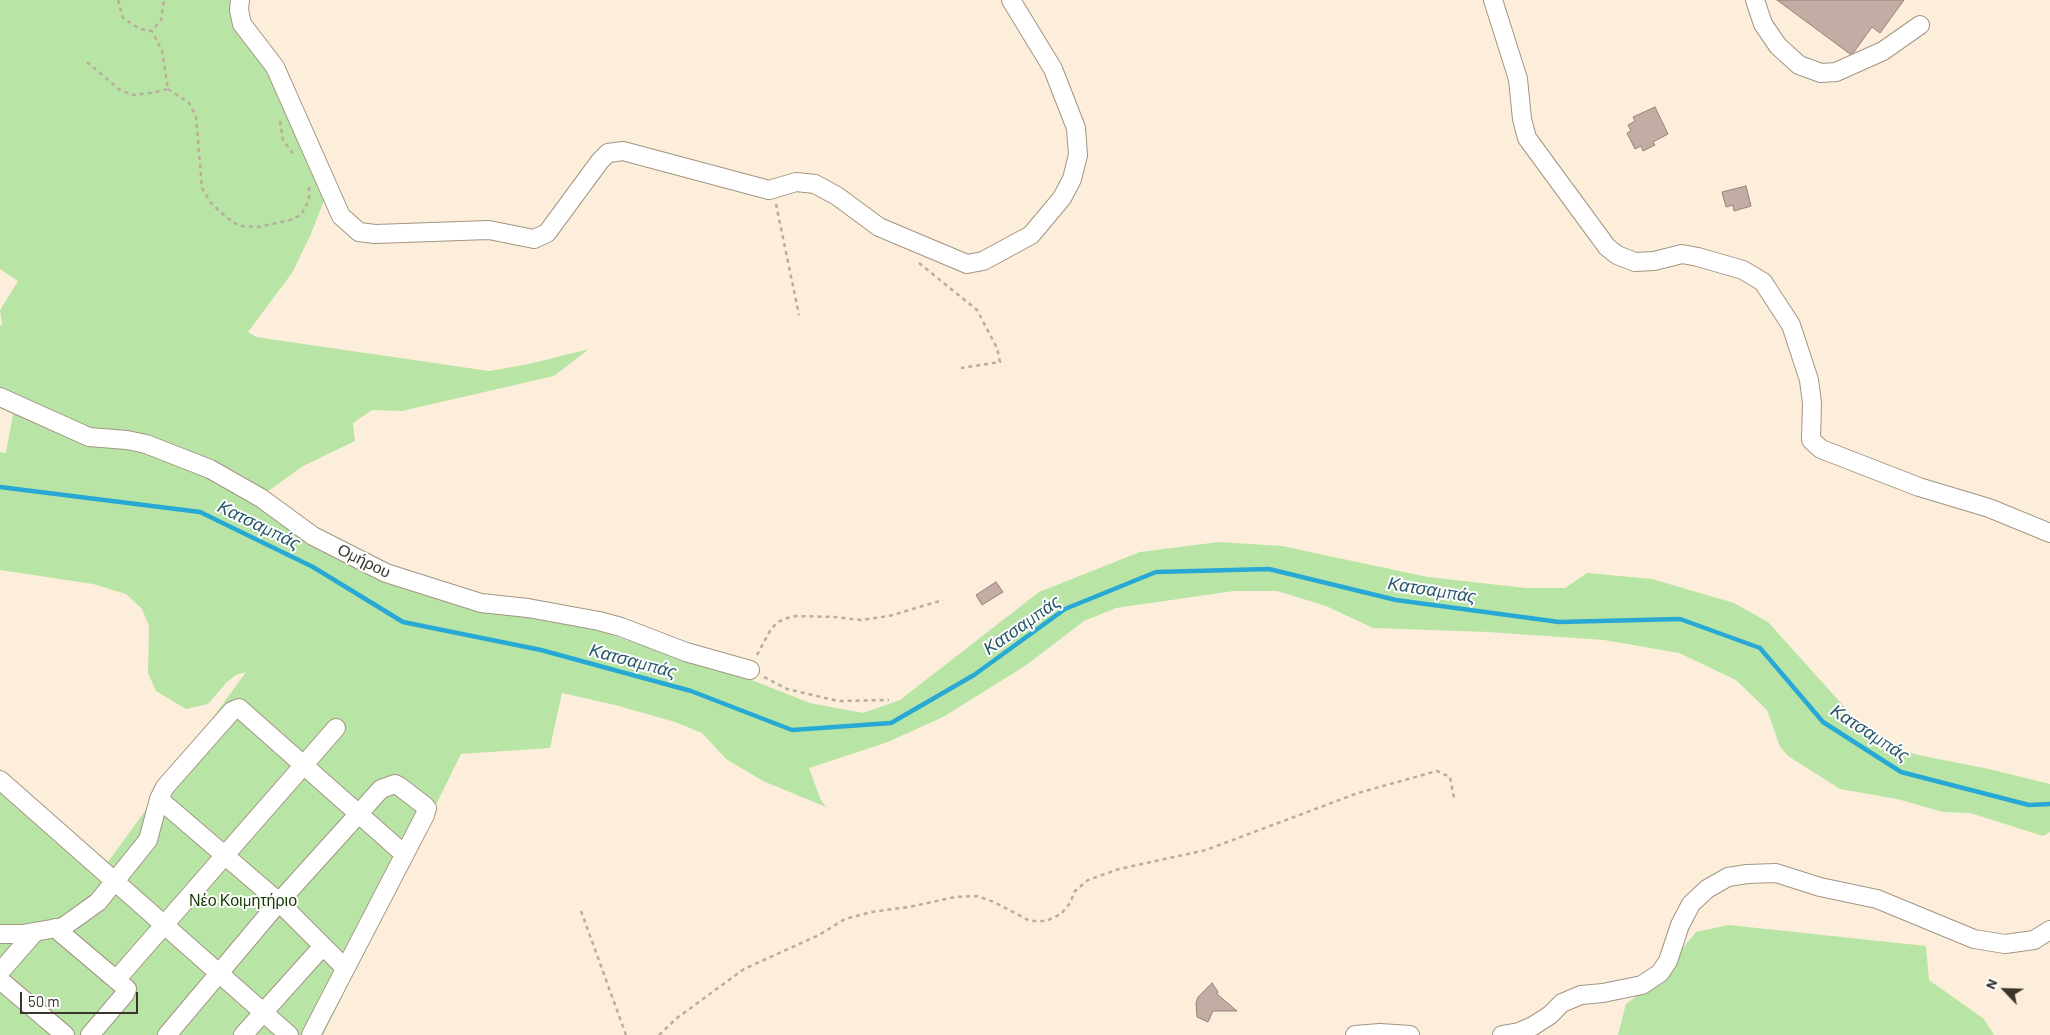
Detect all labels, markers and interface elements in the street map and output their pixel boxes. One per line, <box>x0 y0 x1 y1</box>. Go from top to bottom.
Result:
water label: Κατσαμπάς <box>214 496 304 554</box>
street label: Ομήρου <box>334 540 394 582</box>
water label: Κατσαμπάς <box>1386 572 1478 608</box>
water label: Κατσαμπάς <box>979 590 1065 660</box>
water label: Κατσαμπάς <box>587 639 679 683</box>
water label: Κατσαμπάς <box>1827 700 1913 766</box>
park label: Νέο Κοιμητήριο <box>189 891 297 911</box>
north arrow <box>1980 965 2030 1015</box>
text: N <box>1981 976 2000 991</box>
scale bar <box>22 982 140 1014</box>
text: 50 m <box>28 992 60 1010</box>

